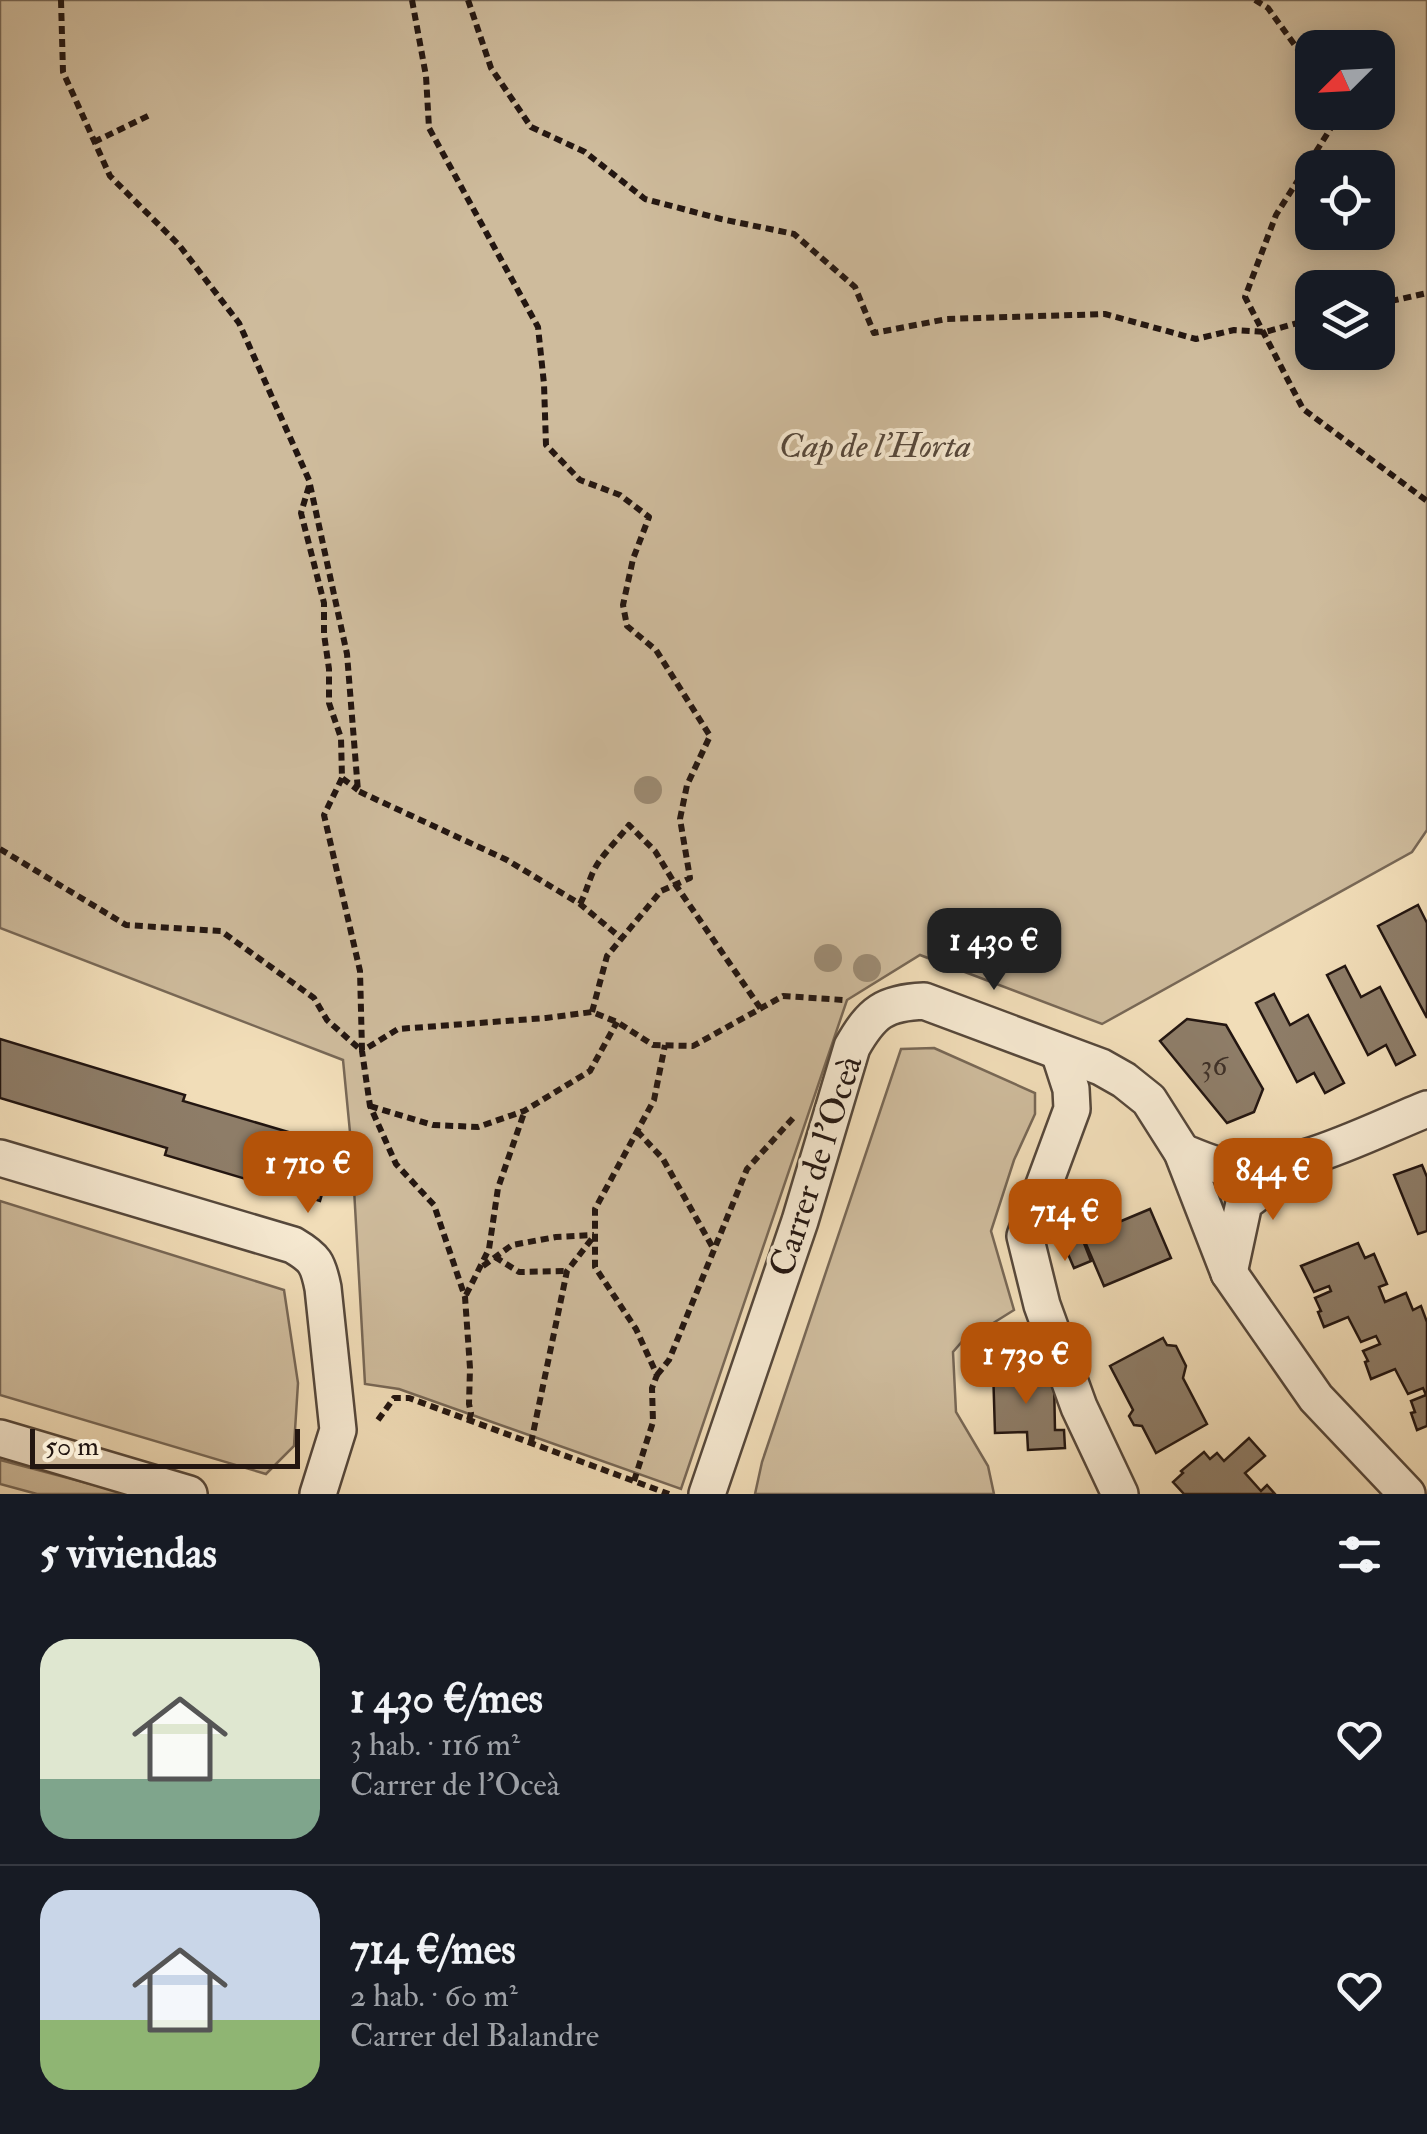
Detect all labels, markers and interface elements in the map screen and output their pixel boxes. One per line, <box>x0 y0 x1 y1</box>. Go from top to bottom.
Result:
north arrow <box>1295 30 1395 130</box>
map controls <box>1295 30 1395 370</box>
button: locate <box>1295 150 1395 250</box>
button: layers <box>1295 270 1395 370</box>
park label: Cap de l'Horta <box>779 424 971 468</box>
pin: 1 430 € <box>902 908 1086 993</box>
text: 1 430 € <box>949 920 1039 960</box>
house number: 36 <box>1201 1047 1229 1084</box>
street label: Carrer de l'Oceà <box>760 1049 873 1282</box>
pin: 1 710 € <box>216 1131 400 1216</box>
pin: 844 € <box>1203 1138 1343 1223</box>
text: 1 710 € <box>265 1143 351 1183</box>
text: 844 € <box>1236 1150 1310 1190</box>
pin: 714 € <box>995 1179 1135 1264</box>
text: 714 € <box>1031 1191 1099 1231</box>
pin: 1 730 € <box>934 1322 1118 1407</box>
text: 1 730 € <box>983 1334 1070 1374</box>
scale bar <box>30 1424 300 1468</box>
text: 50 m <box>45 1429 99 1464</box>
icon: filters <box>1332 1527 1387 1582</box>
text: 5 viviendas <box>40 1528 217 1580</box>
text: 1 430 €/mes <box>350 1673 543 1725</box>
icon: home <box>120 1679 240 1799</box>
icon: heart <box>1332 1712 1387 1767</box>
text: 3 hab. · 116 m² <box>350 1725 520 1765</box>
text: Carrer de l'Oceà <box>350 1765 560 1805</box>
text: 714 €/mes <box>350 1924 516 1976</box>
icon: home <box>120 1930 240 2050</box>
icon: heart <box>1332 1963 1387 2018</box>
text: 2 hab. · 60 m² <box>350 1976 518 2016</box>
text: Carrer del Balandre <box>350 2016 599 2056</box>

